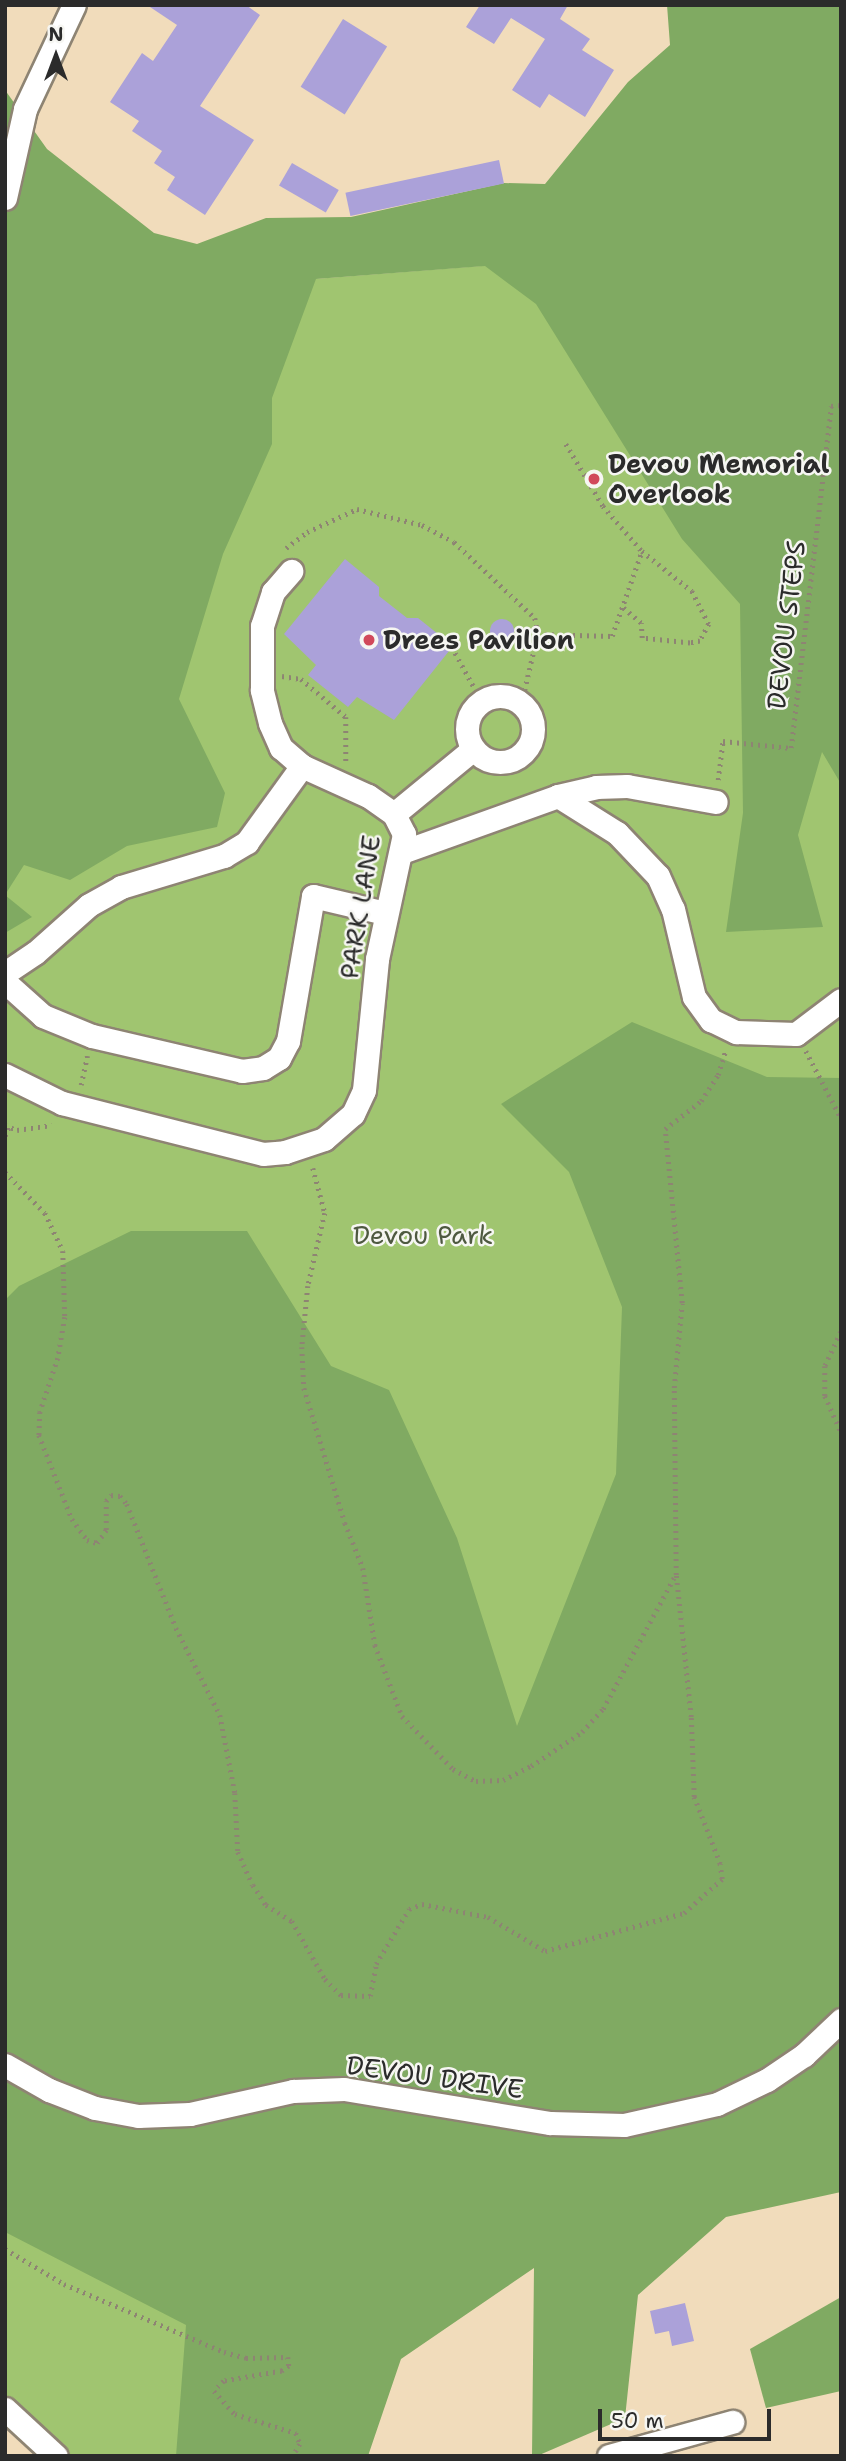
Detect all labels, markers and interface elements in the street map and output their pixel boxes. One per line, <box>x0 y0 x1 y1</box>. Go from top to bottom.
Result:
north arrow <box>21 21 91 91</box>
text: N <box>48 22 64 47</box>
place label: Devou Memorial Overlook <box>608 448 830 510</box>
marker: Devou Memorial Overlook <box>586 471 602 487</box>
street label: DEVOU STEPS <box>760 539 812 711</box>
place label: Drees Pavilion <box>383 624 574 656</box>
marker: Drees Pavilion <box>361 632 377 648</box>
street label: PARK LANE <box>333 833 387 981</box>
park label: Devou Park <box>353 1219 493 1251</box>
street label: DEVOU DRIVE <box>345 2049 525 2105</box>
scale bar <box>601 2394 774 2438</box>
text: 50 m <box>611 2407 664 2435</box>

